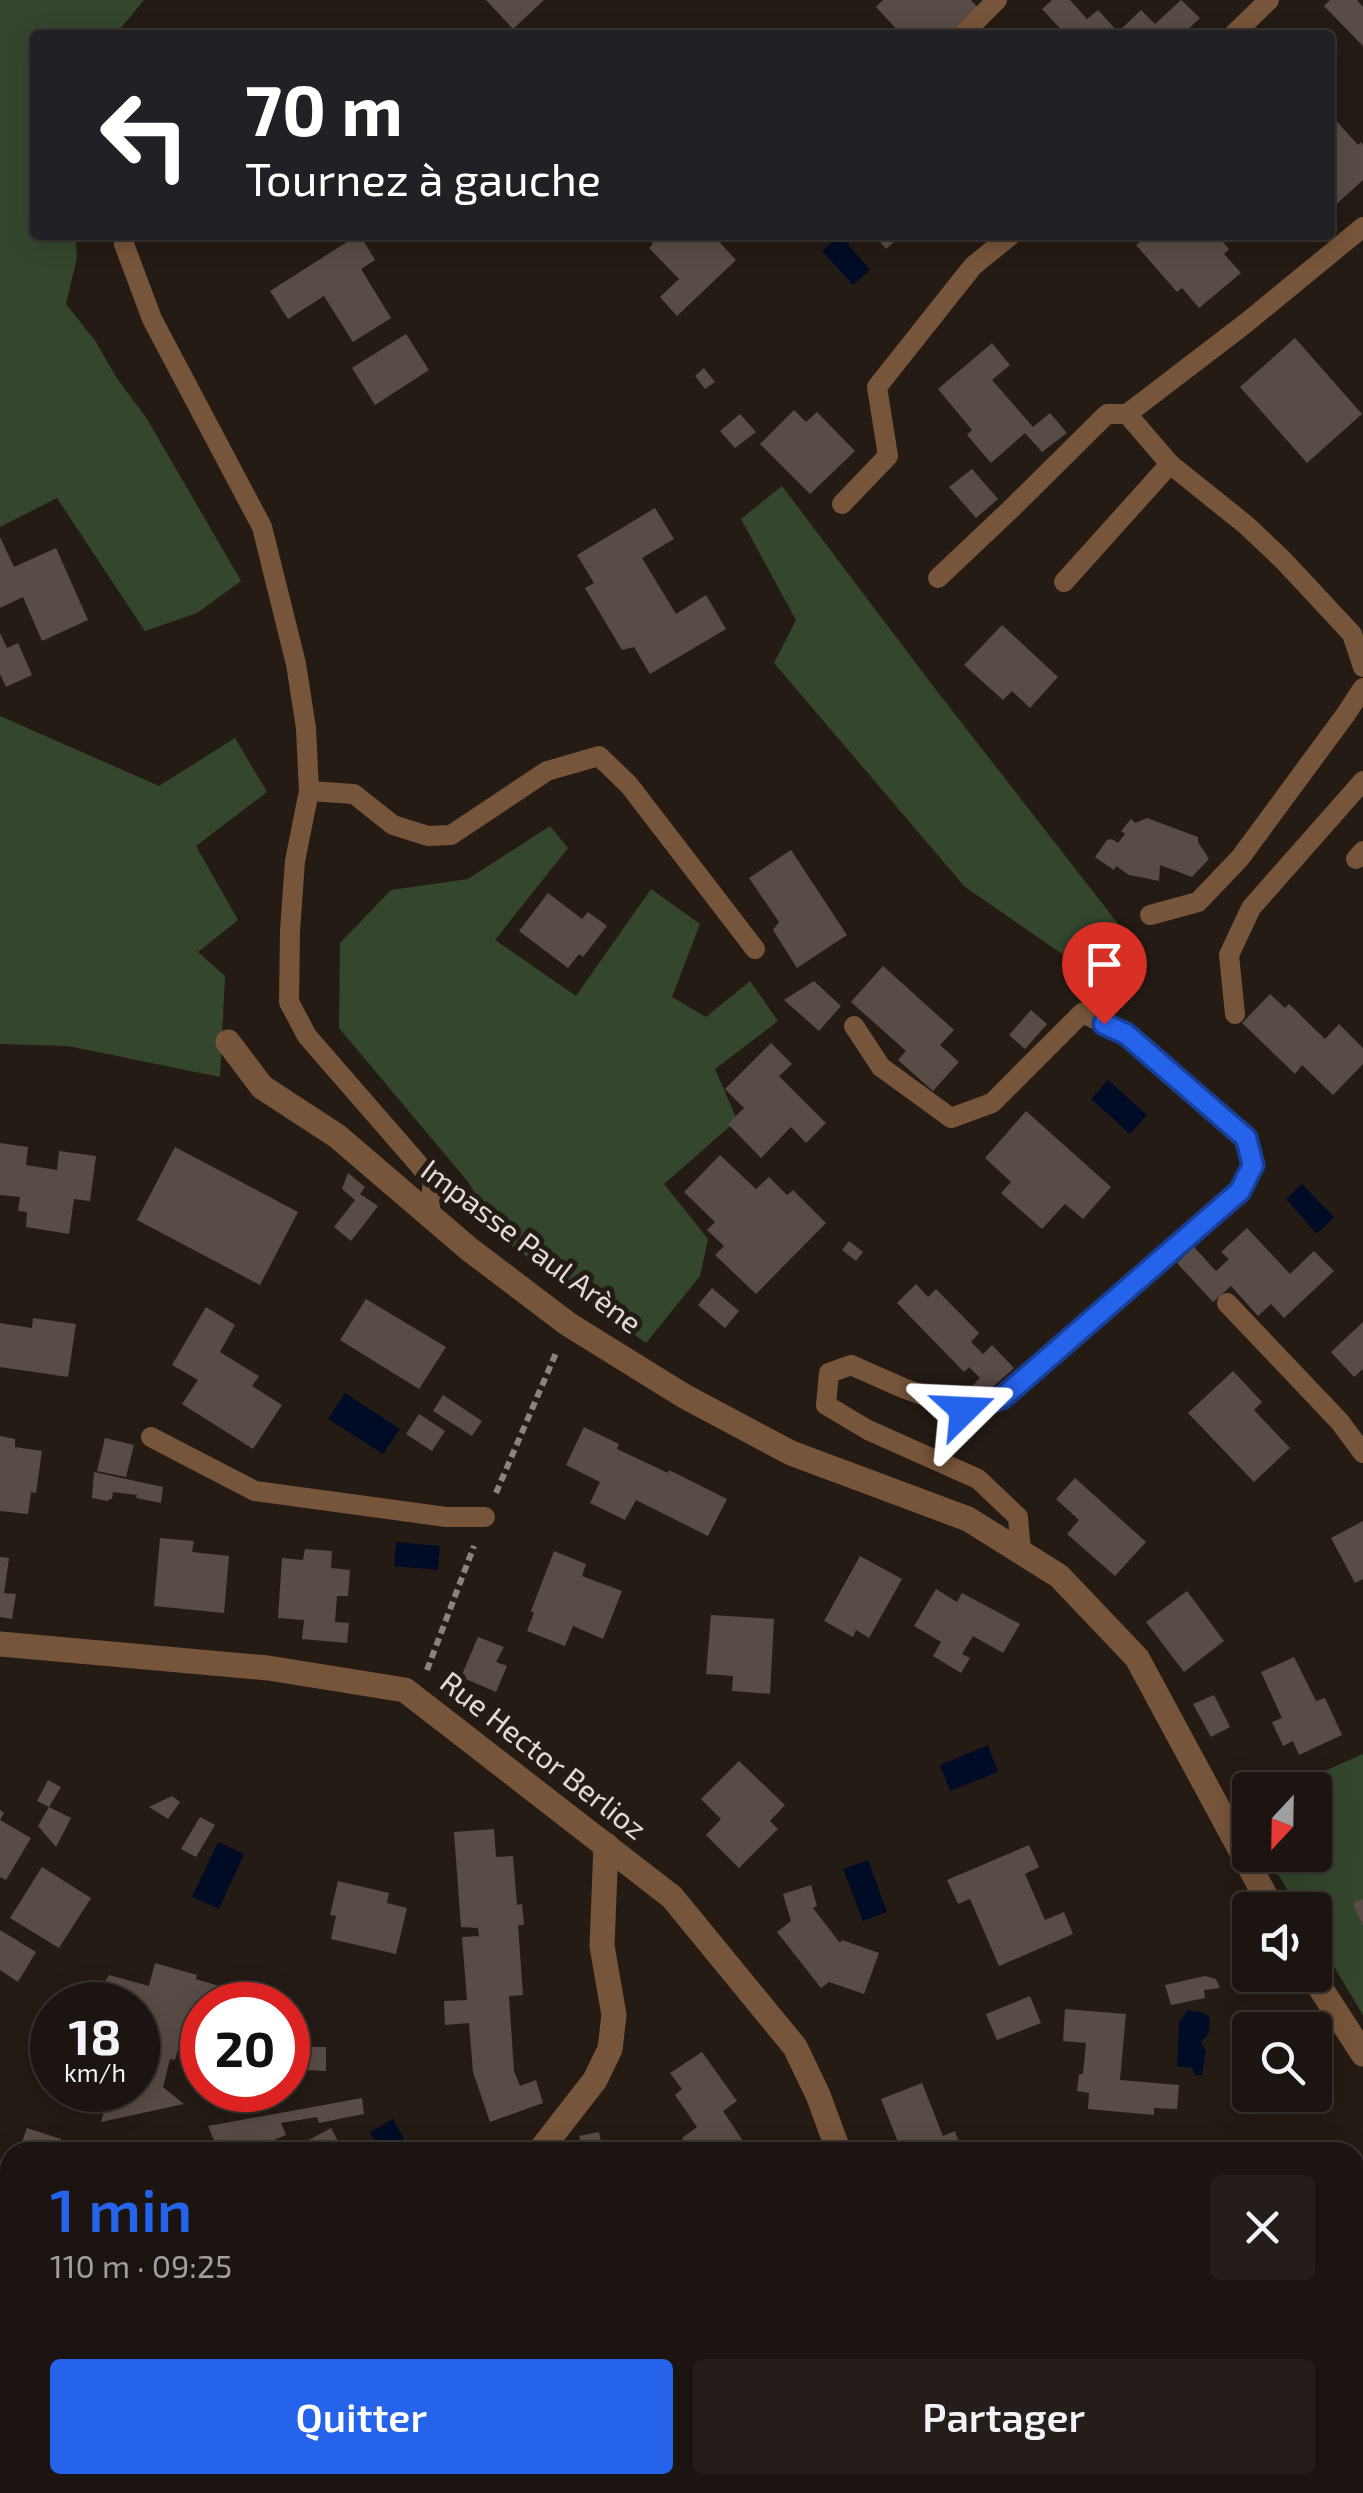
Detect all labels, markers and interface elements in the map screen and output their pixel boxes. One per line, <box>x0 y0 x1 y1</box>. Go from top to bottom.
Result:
text: 70 m <box>245 66 403 150</box>
icon: left <box>80 70 210 200</box>
text: Tournez à gauche <box>245 151 601 205</box>
pin <box>1062 922 1147 1025</box>
icon: arrive <box>1077 937 1132 992</box>
street label: Impasse Paul Arène <box>415 1151 649 1340</box>
position arrow <box>912 1358 1016 1462</box>
street label: Rue Hector Berlioz <box>434 1663 654 1846</box>
north arrow <box>1232 1772 1332 1872</box>
map controls <box>1232 1772 1332 2112</box>
button: sound <box>1232 1892 1332 1992</box>
speed limit sign: 20 <box>180 1982 310 2112</box>
text: 18 <box>69 2005 121 2065</box>
button: search <box>1232 2012 1332 2112</box>
text: km/h <box>64 2057 126 2087</box>
text: 1 min <box>50 2172 192 2244</box>
button: close <box>1210 2175 1315 2280</box>
text: 110 m · 09:25 <box>50 2246 232 2284</box>
button: Quitter <box>50 2359 673 2474</box>
button: Partager <box>693 2359 1315 2474</box>

